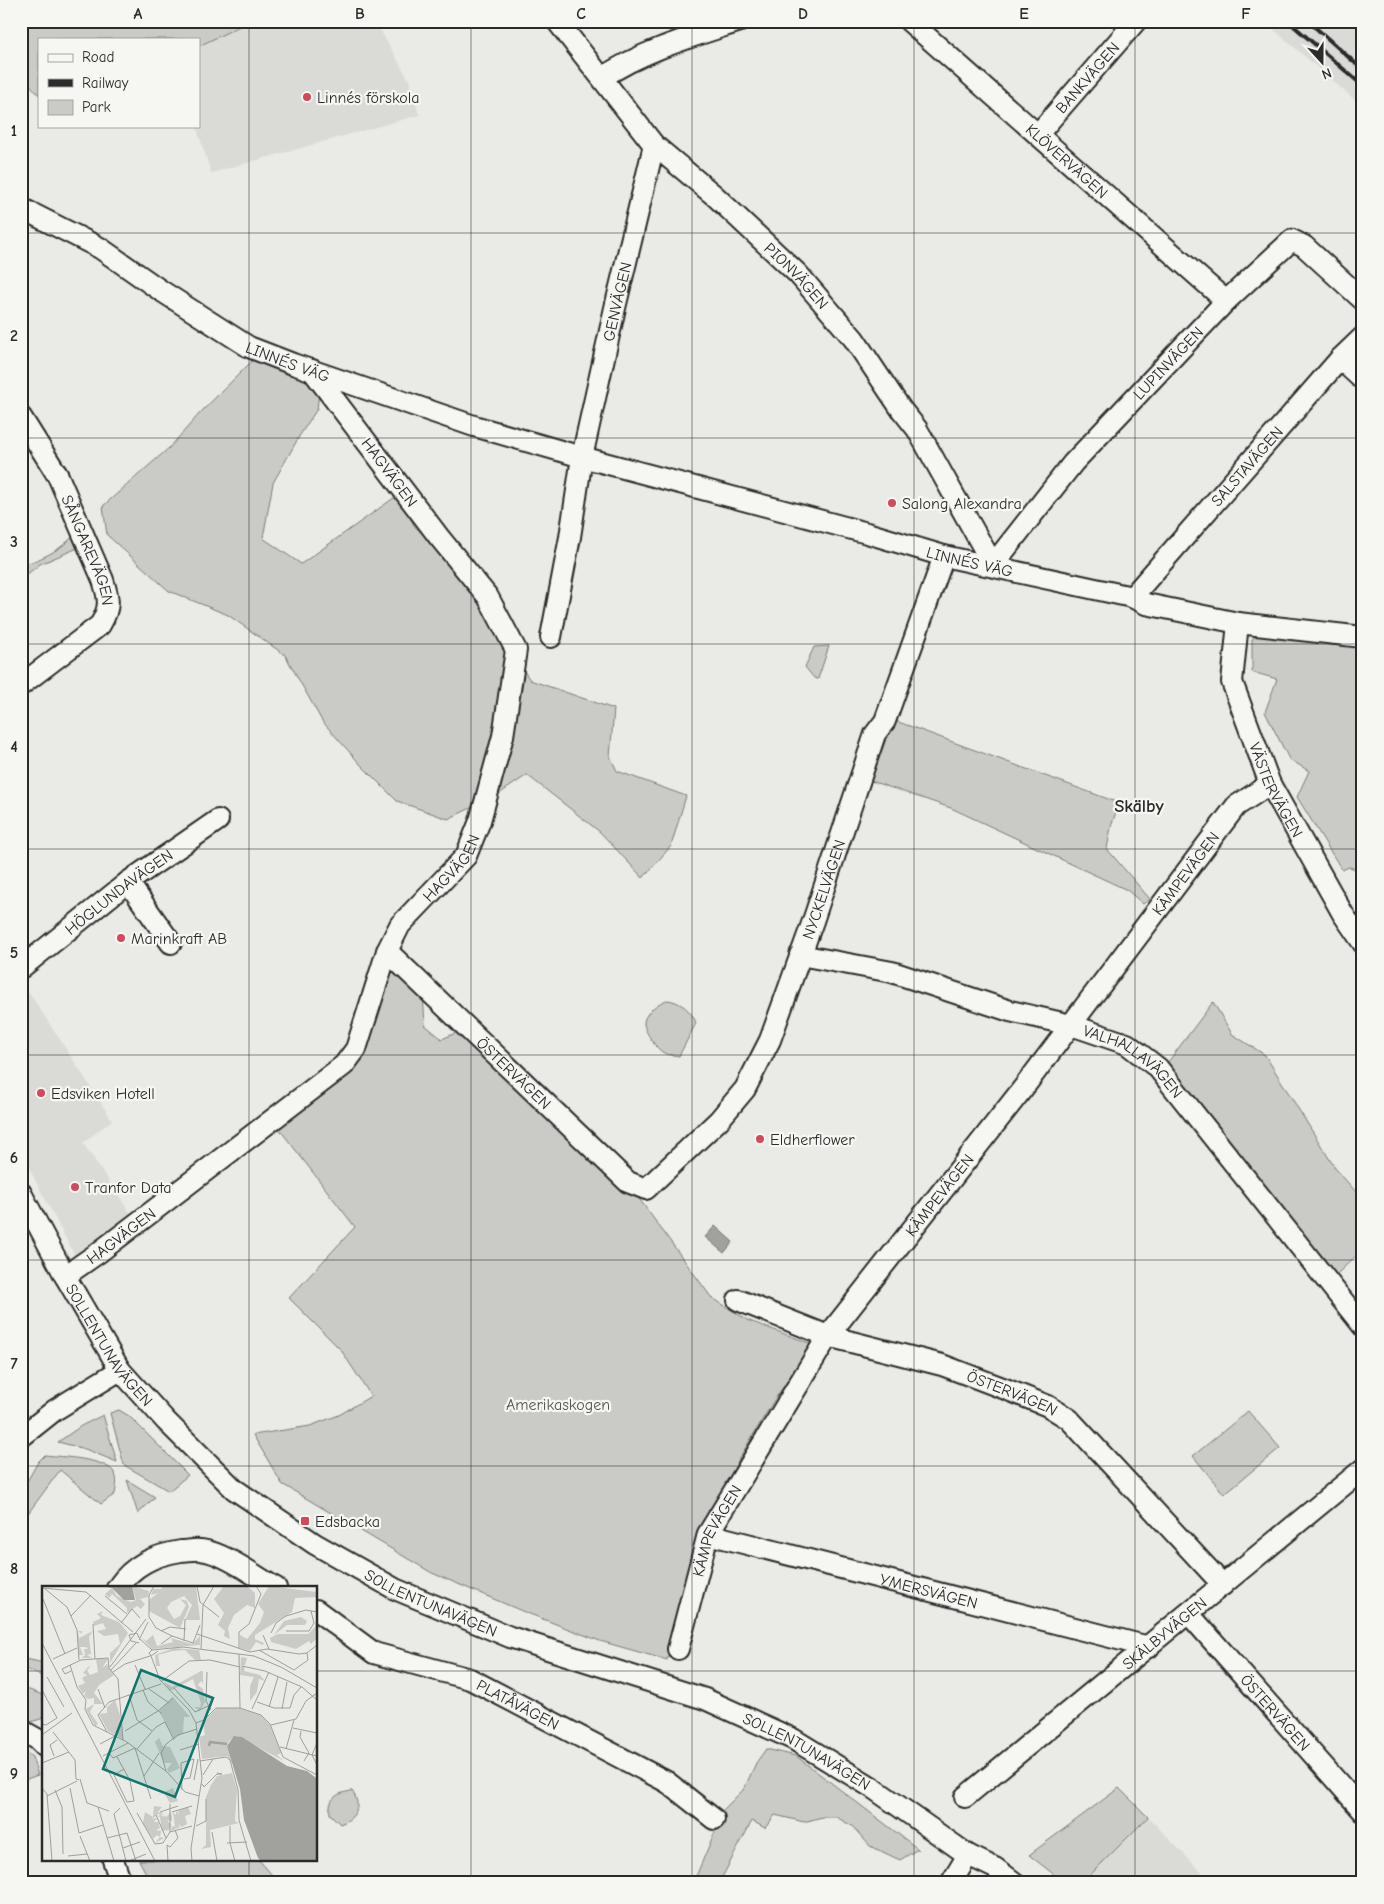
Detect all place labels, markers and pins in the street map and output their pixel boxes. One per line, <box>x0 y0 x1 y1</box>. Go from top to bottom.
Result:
place label: Linnés förskola <box>317 89 420 107</box>
marker: Linnés förskola <box>301 91 313 103</box>
place label: Salong Alexandra <box>902 495 1022 513</box>
marker: Salong Alexandra <box>886 497 898 509</box>
place label: Marinkraft AB <box>131 930 227 948</box>
marker: Marinkraft AB <box>115 932 127 944</box>
place label: Edsviken Hotell <box>51 1085 155 1103</box>
marker: Edsviken Hotell <box>35 1087 47 1099</box>
place label: Eldherflower <box>770 1131 855 1149</box>
marker: Eldherflower <box>754 1133 766 1145</box>
place label: Tranfor Data <box>85 1179 172 1197</box>
marker: Tranfor Data <box>69 1181 81 1193</box>
place label: Edsbacka <box>315 1513 380 1531</box>
marker: Edsbacka <box>299 1515 311 1527</box>

